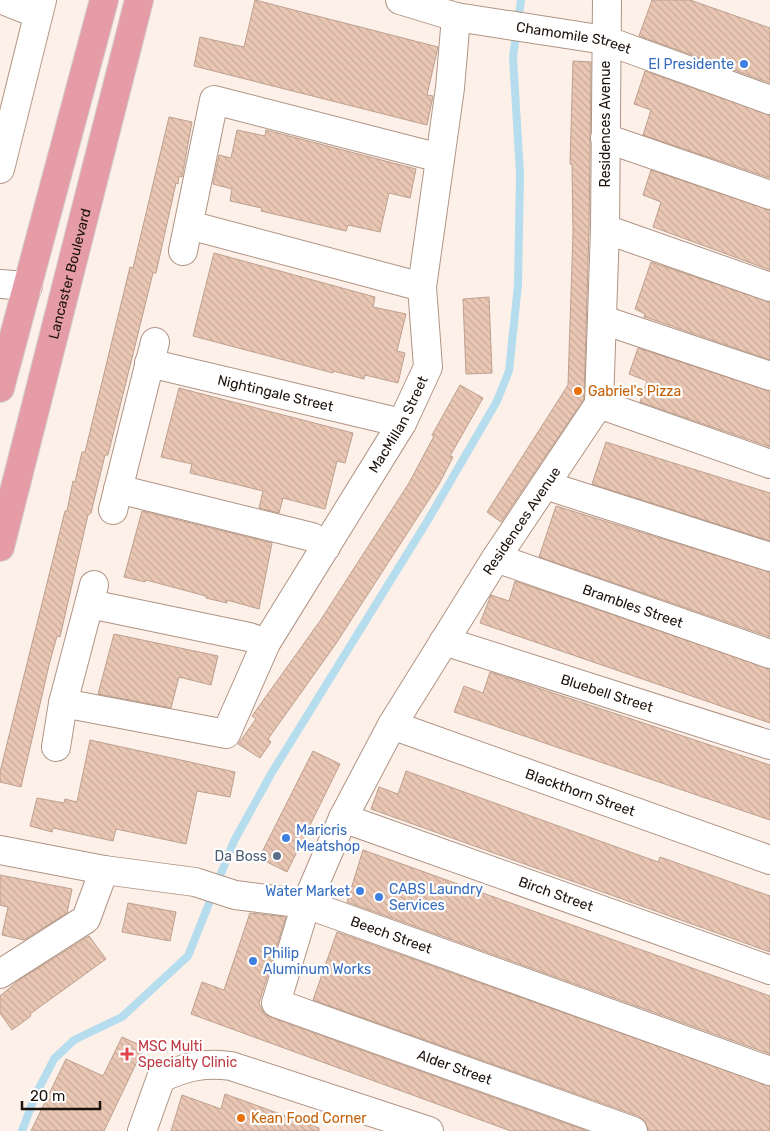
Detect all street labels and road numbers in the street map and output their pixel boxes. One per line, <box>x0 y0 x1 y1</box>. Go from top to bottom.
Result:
street label: Chamomile Street <box>515 18 634 57</box>
street label: Residences Avenue <box>597 60 614 187</box>
street label: Lancaster Boulevard <box>45 207 94 341</box>
street label: Nightingale Street <box>216 371 336 415</box>
street label: MacMillan Street <box>365 373 431 476</box>
street label: Residences Avenue <box>479 464 565 578</box>
street label: Brambles Street <box>580 580 686 632</box>
street label: Bluebell Street <box>559 670 656 716</box>
street label: Blackthorn Street <box>523 765 638 820</box>
street label: Birch Street <box>516 873 596 915</box>
street label: Beech Street <box>348 912 435 957</box>
street label: Alder Street <box>415 1046 495 1088</box>

